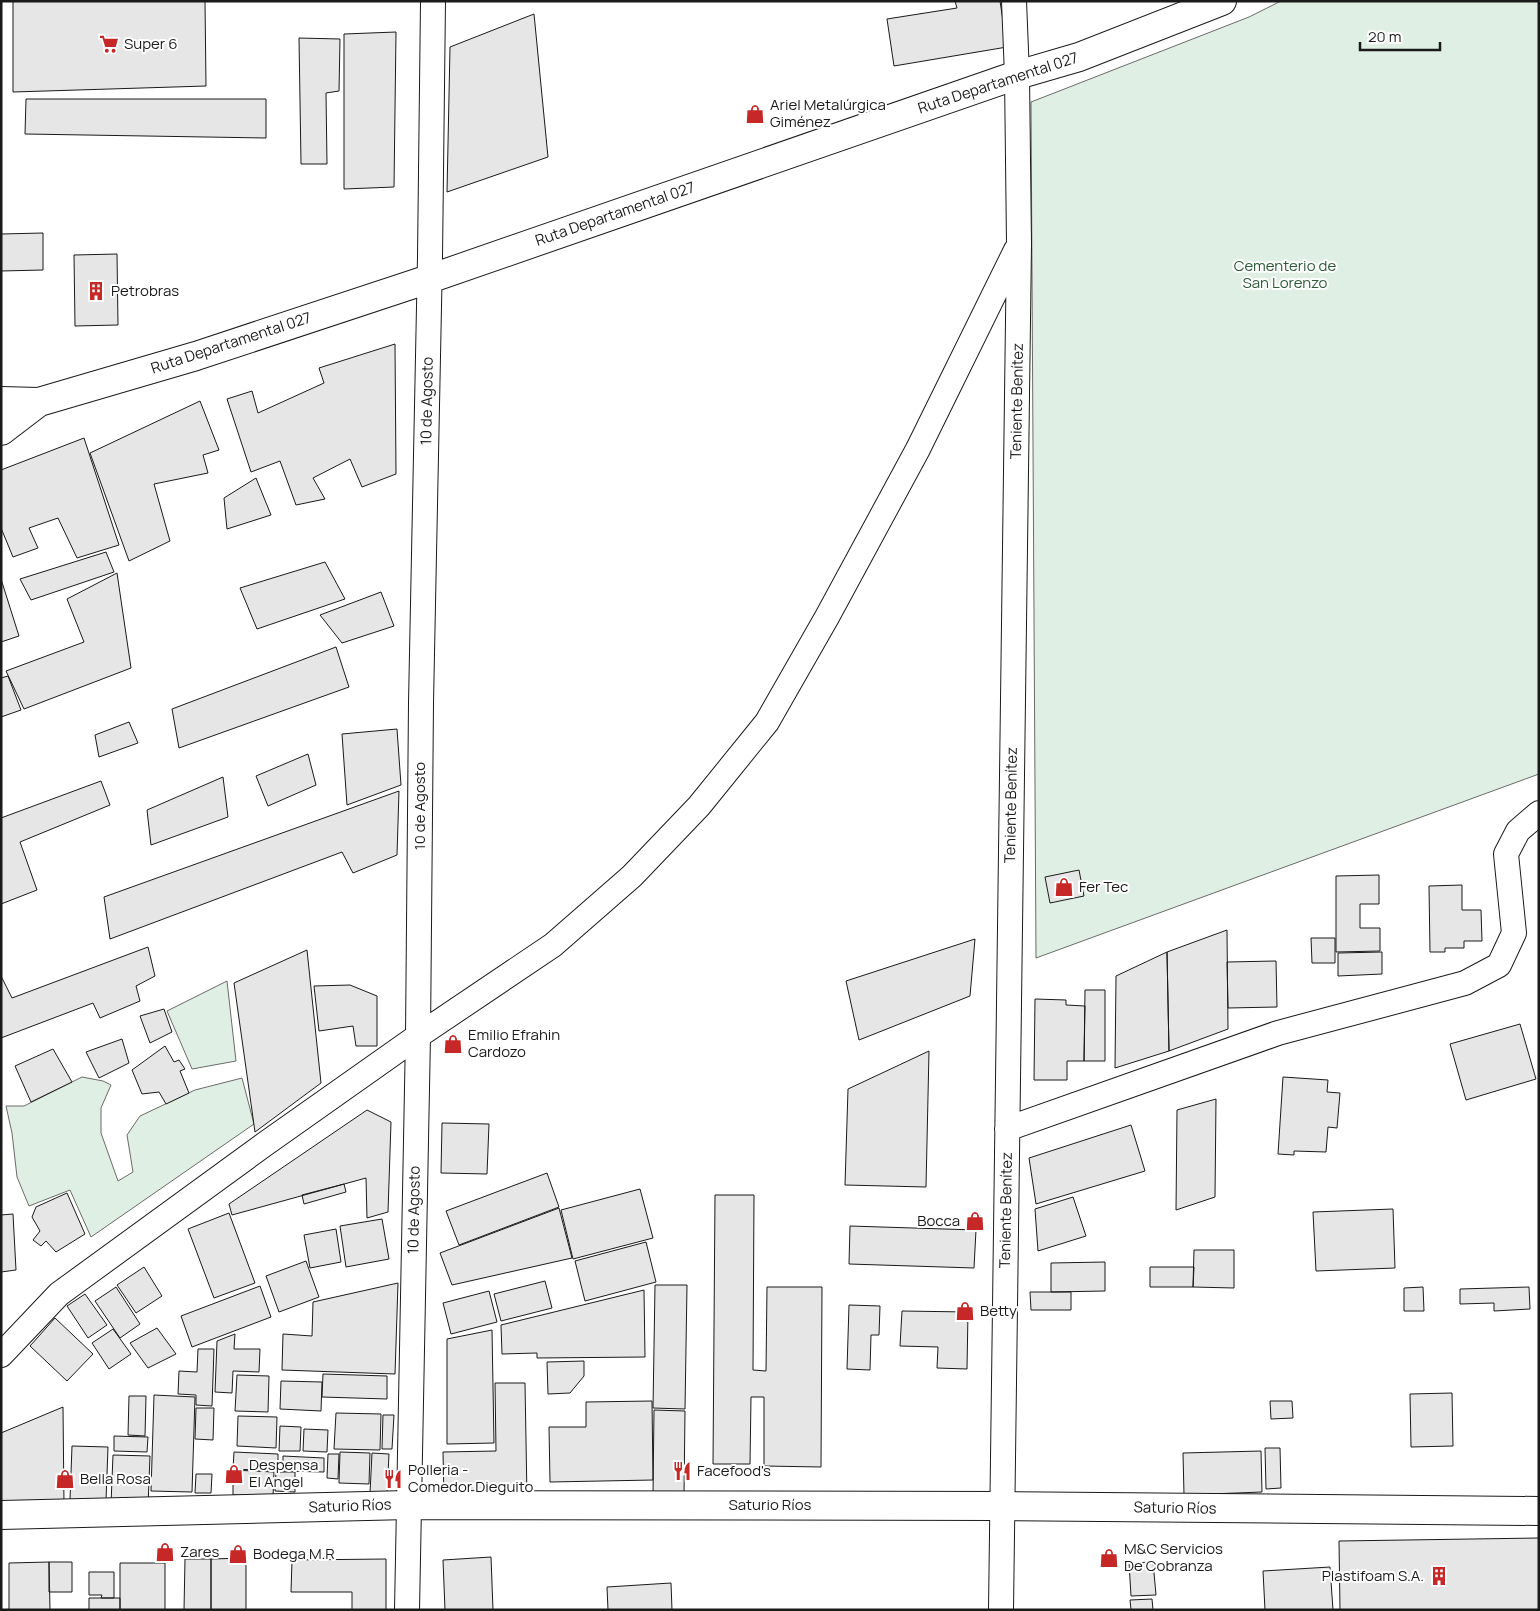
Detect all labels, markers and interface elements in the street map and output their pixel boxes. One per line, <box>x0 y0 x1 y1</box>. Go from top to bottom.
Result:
scale bar <box>1360 20 1440 52</box>
text: 20 m <box>1368 26 1401 47</box>
supermarket icon: Super 6 <box>98 33 120 55</box>
place label: Super 6 <box>124 33 178 54</box>
street label: Ruta Departamental 027 <box>915 47 1081 118</box>
place label: Ariel Metalúrgica Giménez <box>770 94 886 132</box>
shop icon: Ariel Metalúrgica Giménez <box>744 103 766 125</box>
street label: Ruta Departamental 027 <box>532 176 697 251</box>
park label: Cementerio de San Lorenzo <box>1234 255 1336 293</box>
building icon: Petrobras <box>85 280 107 302</box>
place label: Petrobras <box>111 280 179 301</box>
street label: Ruta Departamental 027 <box>148 307 314 378</box>
street label: Teniente Benítez <box>1005 343 1028 459</box>
street label: 10 de Agosto <box>415 357 438 445</box>
street label: Teniente Benítez <box>999 747 1022 863</box>
street label: 10 de Agosto <box>409 762 430 850</box>
shop icon: Fer Tec <box>1053 876 1075 898</box>
place label: Fer Tec <box>1079 876 1128 897</box>
place label: Emilio Efrahin Cardozo <box>468 1024 560 1062</box>
shop icon: Emilio Efrahin Cardozo <box>442 1033 464 1055</box>
street label: Teniente Benítez <box>994 1152 1017 1268</box>
street label: 10 de Agosto <box>402 1166 425 1254</box>
place label: Bocca <box>917 1210 960 1231</box>
shop icon: Bocca <box>964 1210 986 1232</box>
shop icon: Betty <box>954 1300 976 1322</box>
place label: Betty <box>980 1300 1017 1321</box>
place label: Despensa El Angel <box>249 1454 318 1492</box>
place label: Polleria - Comedor Dieguito <box>408 1459 534 1497</box>
restaurant icon: Facefood's <box>671 1460 693 1482</box>
place label: Facefood's <box>697 1460 771 1481</box>
shop icon: Despensa El Angel <box>223 1463 245 1485</box>
shop icon: Bella Rosa <box>54 1468 76 1490</box>
place label: Bella Rosa <box>80 1468 151 1489</box>
restaurant icon: Polleria - Comedor Dieguito <box>382 1468 404 1490</box>
street label: Saturio Ríos <box>308 1494 392 1517</box>
street label: Saturio Ríos <box>729 1494 812 1515</box>
street label: Saturio Ríos <box>1133 1496 1217 1519</box>
place label: M&C Servicios De Cobranza <box>1124 1538 1223 1576</box>
shop icon: Zares <box>154 1541 176 1563</box>
place label: Zares <box>180 1541 220 1562</box>
shop icon: Bodega M.R <box>227 1543 249 1565</box>
place label: Bodega M.R <box>253 1543 335 1564</box>
shop icon: M&C Servicios De Cobranza <box>1098 1547 1120 1569</box>
place label: Plastifoam S.A. <box>1322 1565 1424 1586</box>
building icon: Plastifoam S.A. <box>1428 1565 1450 1587</box>

